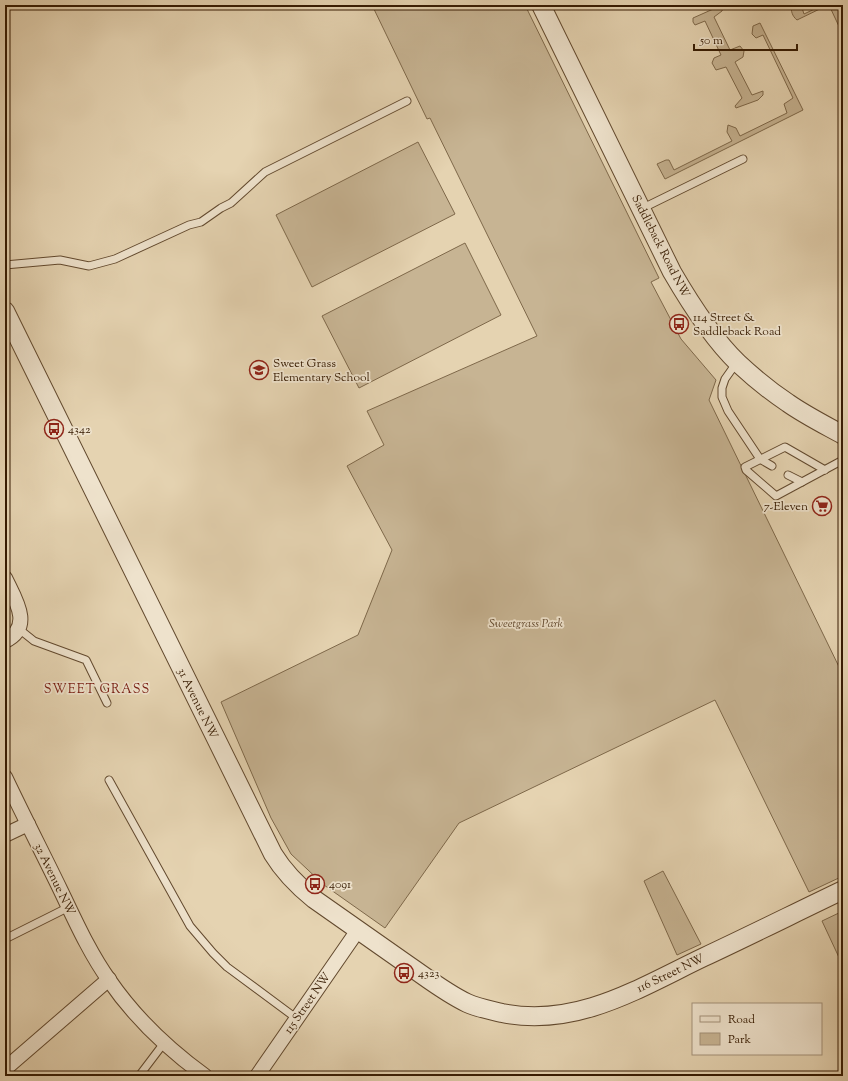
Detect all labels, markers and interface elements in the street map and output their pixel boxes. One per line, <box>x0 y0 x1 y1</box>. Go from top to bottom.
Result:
scale bar <box>694 26 797 52</box>
text: 50 m <box>699 32 723 50</box>
street label: Saddleback Road NW <box>626 192 694 302</box>
place label: 114 Street & Saddleback Road <box>693 309 781 341</box>
bus stop icon: 114 Street & Saddleback Road <box>668 313 690 335</box>
place label: Sweet Grass Elementary School <box>273 355 370 387</box>
school or university icon: Sweet Grass Elementary School <box>248 359 270 381</box>
bus stop icon: 4342 <box>43 418 65 440</box>
place label: 4342 <box>68 421 91 439</box>
supermarket icon: 7-Eleven <box>811 495 833 517</box>
place label: 7-Eleven <box>764 498 808 516</box>
park label: Sweetgrass Park <box>489 615 563 633</box>
street label: 31 Avenue NW <box>172 665 222 743</box>
district label: SWEET GRASS <box>44 681 150 699</box>
street label: 32 Avenue NW <box>29 840 80 919</box>
bus stop icon: 4091 <box>304 873 326 895</box>
place label: 4091 <box>329 876 351 894</box>
street label: 116 Street NW <box>634 949 708 998</box>
bus stop icon: 4323 <box>393 962 415 984</box>
place label: 4323 <box>418 965 440 983</box>
street label: 115 Street NW <box>280 969 336 1038</box>
legend <box>692 1003 822 1055</box>
text: Road <box>728 1011 755 1029</box>
text: Park <box>728 1031 751 1049</box>

